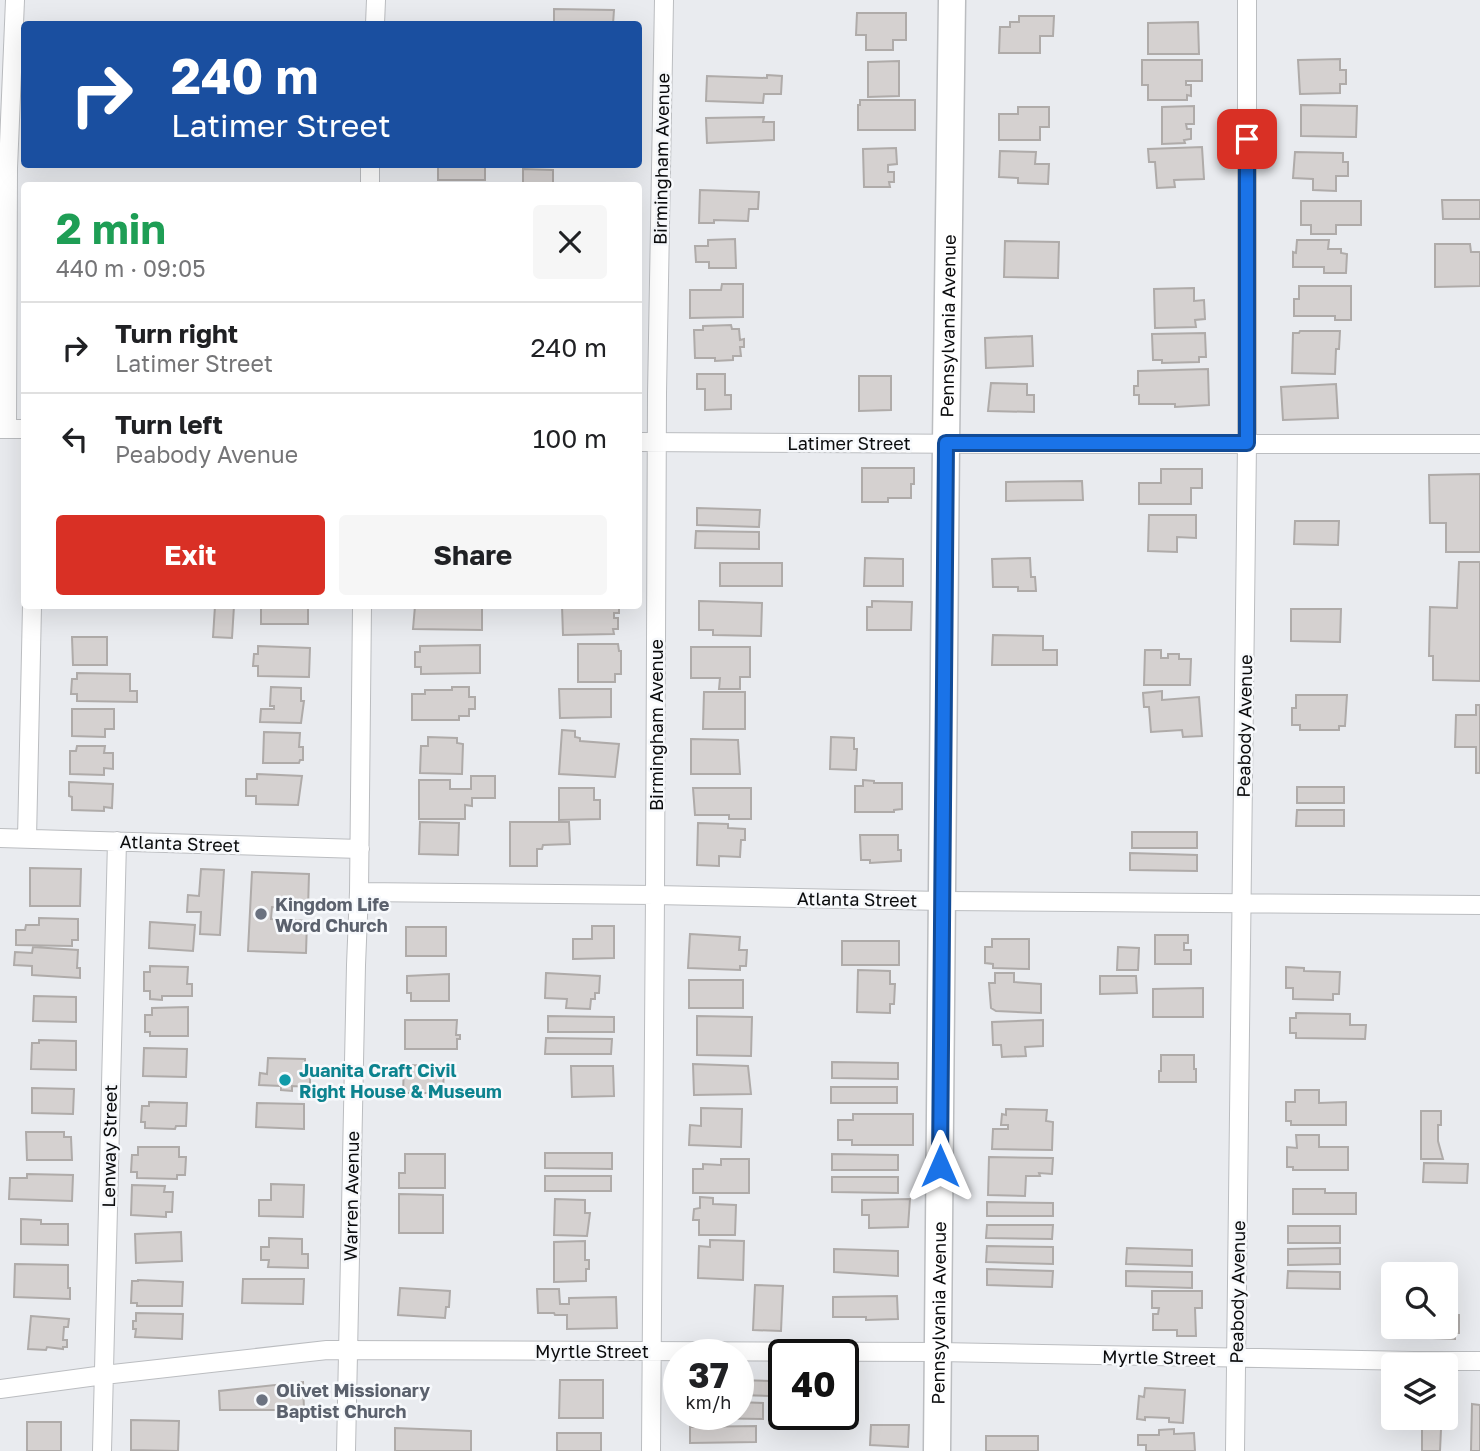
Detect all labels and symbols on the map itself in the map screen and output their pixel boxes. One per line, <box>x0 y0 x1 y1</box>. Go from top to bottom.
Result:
street label: Birmingham Avenue <box>649 73 673 245</box>
pin <box>1217 109 1277 169</box>
street label: Pennsylvania Avenue <box>935 234 960 418</box>
street label: Latimer Street <box>787 432 911 454</box>
street label: Birmingham Avenue <box>645 639 667 811</box>
street label: Peabody Avenue <box>1232 654 1256 798</box>
street label: Atlanta Street <box>119 830 241 856</box>
street label: Atlanta Street <box>797 887 917 911</box>
place label: Kingdom Life Word Church <box>275 893 390 936</box>
marker: Kingdom Life Word Church <box>253 906 269 922</box>
place label: Juanita Craft Civil Right House & Museum <box>299 1059 502 1102</box>
marker: Juanita Craft Civil Right House & Museum <box>277 1072 293 1088</box>
street label: Lenway Street <box>97 1084 121 1208</box>
position arrow <box>903 1129 977 1203</box>
street label: Warren Avenue <box>339 1131 363 1261</box>
street label: Peabody Avenue <box>1225 1220 1249 1364</box>
street label: Pennsylvania Avenue <box>926 1221 950 1405</box>
speed limit sign: 40 <box>768 1339 859 1430</box>
street label: Myrtle Street <box>535 1340 649 1362</box>
street label: Myrtle Street <box>1102 1345 1216 1369</box>
place label: Olivet Missionary Baptist Church <box>276 1379 430 1422</box>
marker: Olivet Missionary Baptist Church <box>254 1392 270 1408</box>

